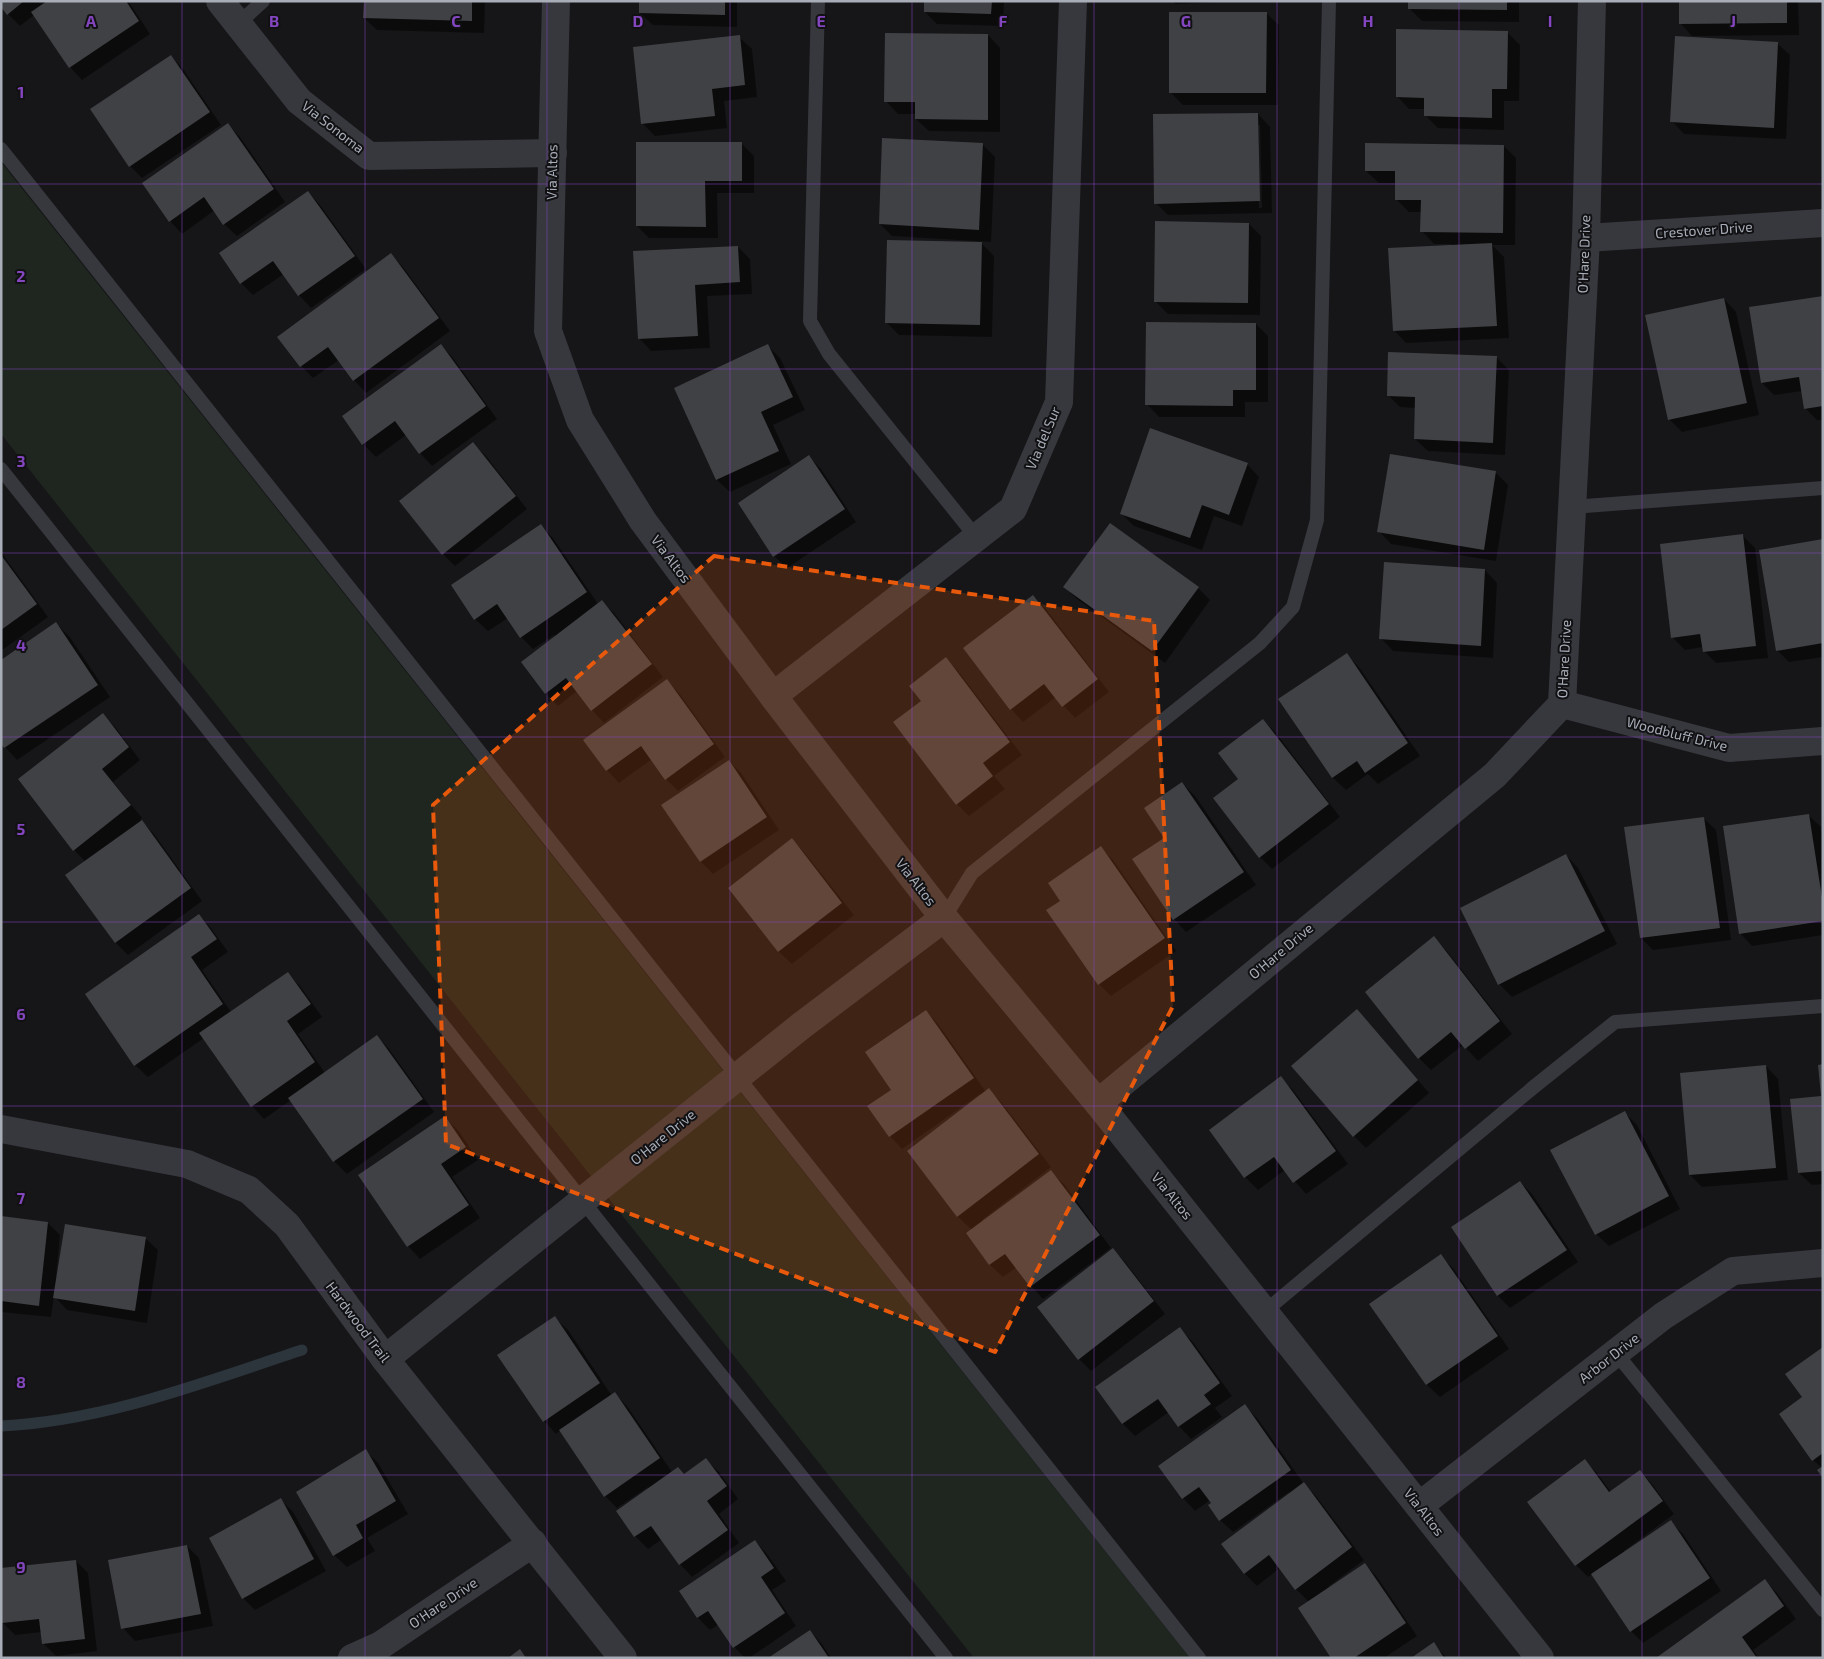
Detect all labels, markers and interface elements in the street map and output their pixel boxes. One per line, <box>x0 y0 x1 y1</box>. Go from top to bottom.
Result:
text: A <box>86 11 97 30</box>
text: B <box>269 11 279 30</box>
text: C <box>451 11 461 30</box>
text: D <box>633 11 644 30</box>
text: E <box>816 11 826 30</box>
text: F <box>999 11 1008 30</box>
text: G <box>1181 11 1191 30</box>
text: H <box>1362 11 1374 30</box>
text: I <box>1548 11 1552 30</box>
text: J <box>1730 11 1736 30</box>
text: 1 <box>18 82 24 101</box>
street label: Via Sonoma <box>299 97 368 156</box>
street label: Via Altos <box>543 144 560 200</box>
street label: O'Hare Drive <box>1574 214 1593 294</box>
street label: Crestover Drive <box>1655 218 1753 241</box>
text: 2 <box>16 266 26 285</box>
street label: Via del Sur <box>1022 403 1064 472</box>
text: 3 <box>16 451 26 470</box>
street label: Via Altos <box>648 531 695 586</box>
street label: O'Hare Drive <box>1553 619 1574 699</box>
text: 4 <box>16 635 26 654</box>
street label: Woodbluff Drive <box>1625 713 1729 754</box>
text: 5 <box>17 819 26 838</box>
street label: Via Altos <box>893 855 940 909</box>
street label: O'Hare Drive <box>1245 919 1316 982</box>
text: 6 <box>16 1004 26 1023</box>
street label: O'Hare Drive <box>627 1105 699 1168</box>
street label: Via Altos <box>1148 1169 1197 1223</box>
text: 7 <box>17 1188 26 1207</box>
street label: Hardwood Trail <box>323 1278 395 1366</box>
street label: Arbor Drive <box>1575 1329 1642 1386</box>
text: 8 <box>16 1372 26 1391</box>
street label: Via Altos <box>1401 1485 1448 1539</box>
text: 9 <box>16 1557 26 1576</box>
street label: O'Hare Drive <box>405 1574 480 1632</box>

